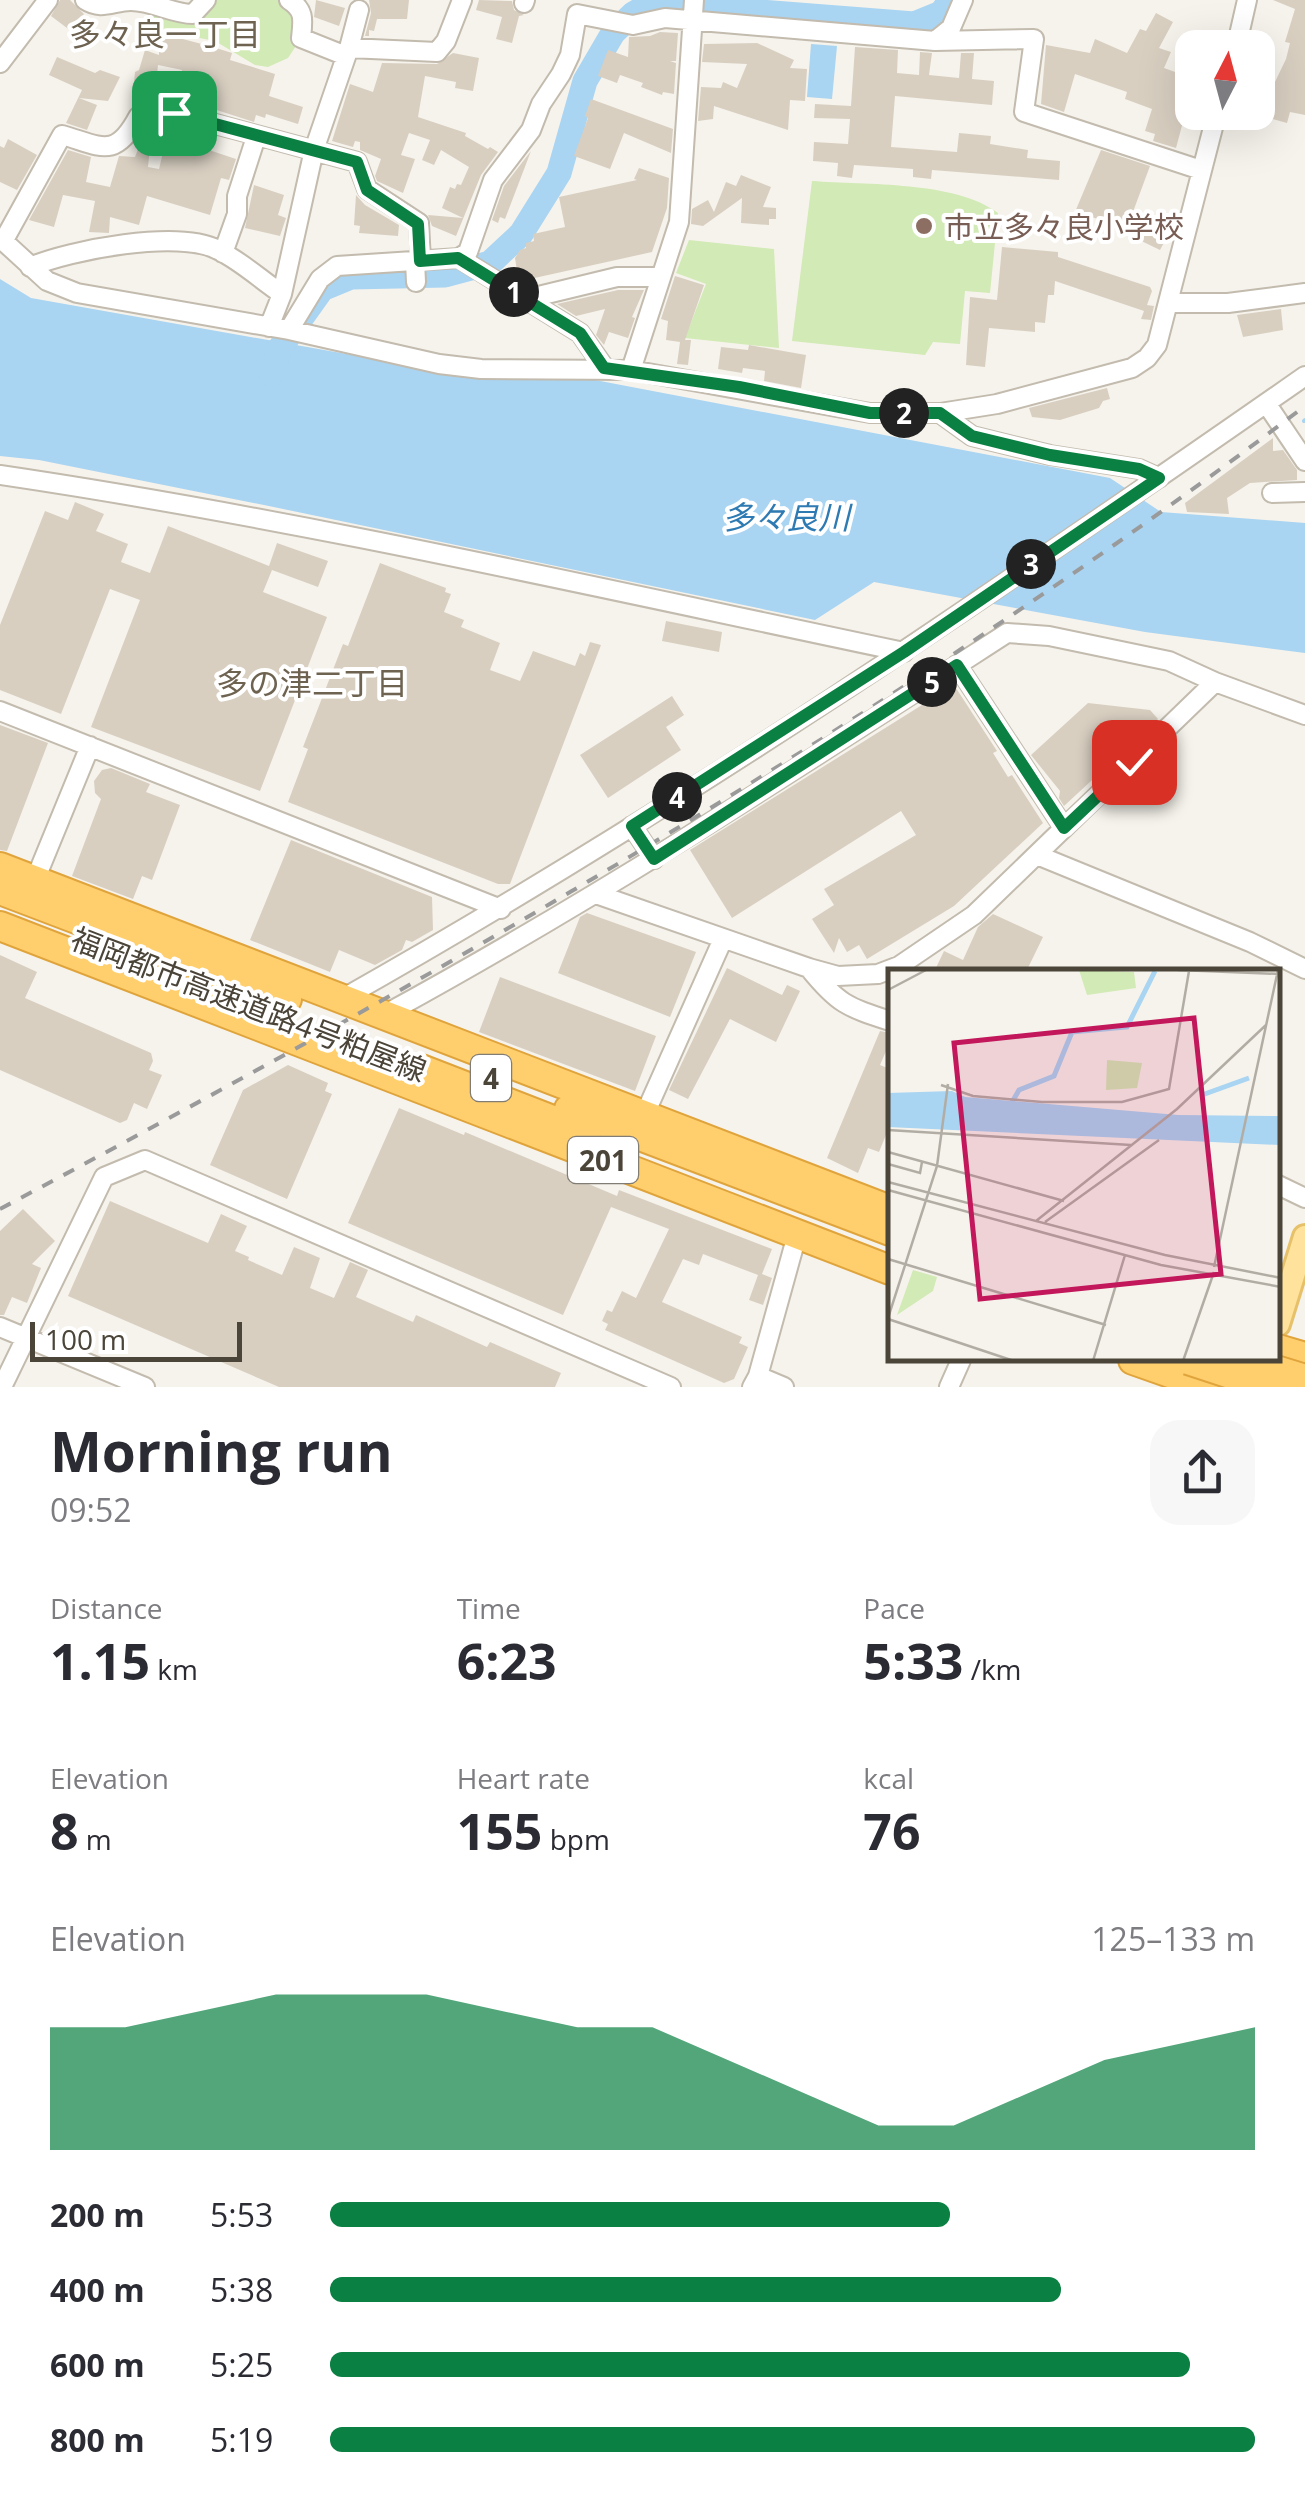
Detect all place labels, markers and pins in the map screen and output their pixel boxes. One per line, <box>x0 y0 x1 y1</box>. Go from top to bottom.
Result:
pin <box>132 71 217 156</box>
place label: 市立多々良小学校 <box>944 206 1184 247</box>
marker: 市立多々良小学校 <box>913 215 935 237</box>
pin: 1 <box>489 267 539 317</box>
pin: 2 <box>879 388 929 438</box>
pin: 3 <box>1006 539 1056 589</box>
pin: 5 <box>907 657 957 707</box>
pin <box>1092 720 1177 805</box>
pin: 4 <box>652 772 702 822</box>

